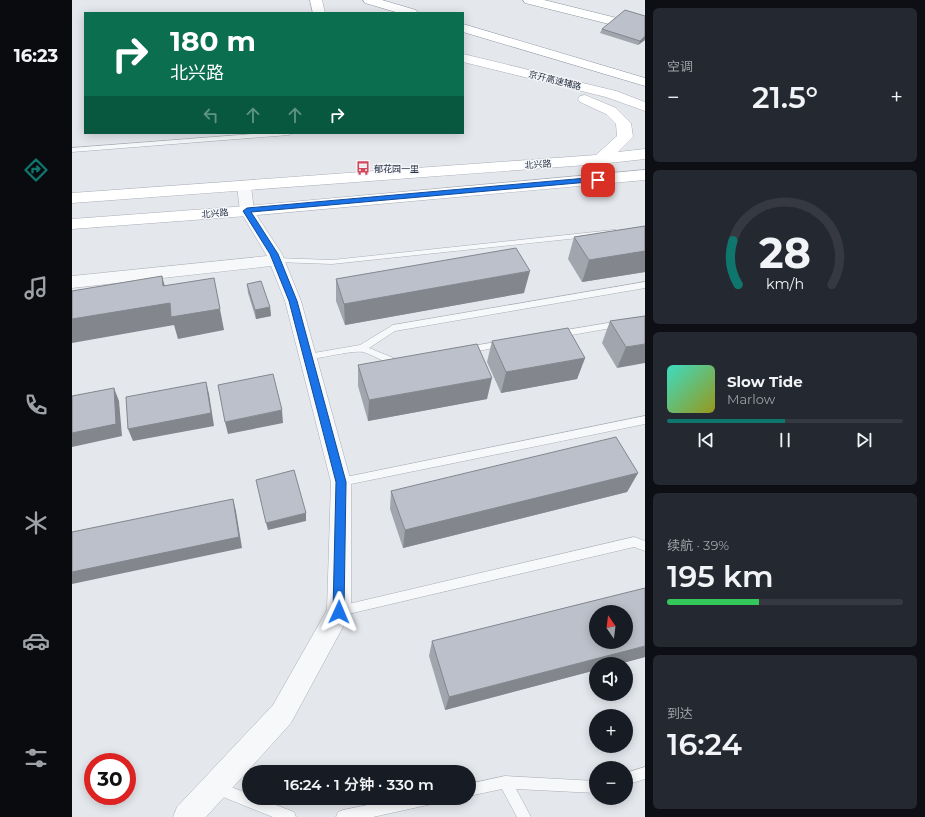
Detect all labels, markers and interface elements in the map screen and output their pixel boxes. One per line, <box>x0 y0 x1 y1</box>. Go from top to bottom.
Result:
text: 180 m <box>170 24 256 58</box>
icon: right <box>104 28 156 80</box>
text: 16:23 <box>14 45 58 67</box>
text: 空调 <box>667 58 693 74</box>
text: 北兴路 <box>170 62 224 84</box>
street label: 京开高速辅路 <box>527 68 583 92</box>
text: 21.5° <box>752 79 818 116</box>
text: − <box>667 84 680 111</box>
text: + <box>890 84 903 111</box>
icon: left <box>200 104 222 126</box>
icon: ahead <box>242 104 264 126</box>
icon: ahead <box>284 104 306 126</box>
icon: right <box>326 104 348 126</box>
icon: directions <box>22 156 50 184</box>
street label: 北兴路 <box>524 158 552 170</box>
bus stop icon: 郁花园一里 <box>355 160 371 176</box>
place label: 郁花园一里 <box>374 163 419 174</box>
pin <box>581 163 615 197</box>
icon: arrive <box>587 169 609 191</box>
street label: 北兴路 <box>201 206 229 220</box>
text: 28 <box>759 227 811 277</box>
icon: music <box>22 274 50 302</box>
text: km/h <box>766 274 804 292</box>
text: Slow Tide <box>727 372 803 391</box>
icon: phone <box>22 391 50 419</box>
text: Marlow <box>727 391 775 407</box>
icon: previous <box>695 429 717 451</box>
icon: pause <box>774 429 796 451</box>
icon: next <box>853 429 875 451</box>
icon: climate <box>22 509 50 537</box>
text: 续航 · 39% <box>667 537 729 553</box>
text: 195 km <box>667 558 774 595</box>
position arrow <box>318 591 360 633</box>
north arrow <box>589 605 633 649</box>
map controls <box>589 605 633 805</box>
icon: car <box>22 627 50 655</box>
button: sound <box>589 657 633 701</box>
text: 到达 <box>667 705 693 721</box>
button: + <box>589 709 633 753</box>
text: 16:24 <box>667 726 742 763</box>
icon: filters <box>22 744 50 772</box>
speed limit sign: 30 <box>84 753 136 805</box>
button: − <box>589 761 633 805</box>
text: 16:24 · 1 分钟 · 330 m <box>284 775 434 794</box>

